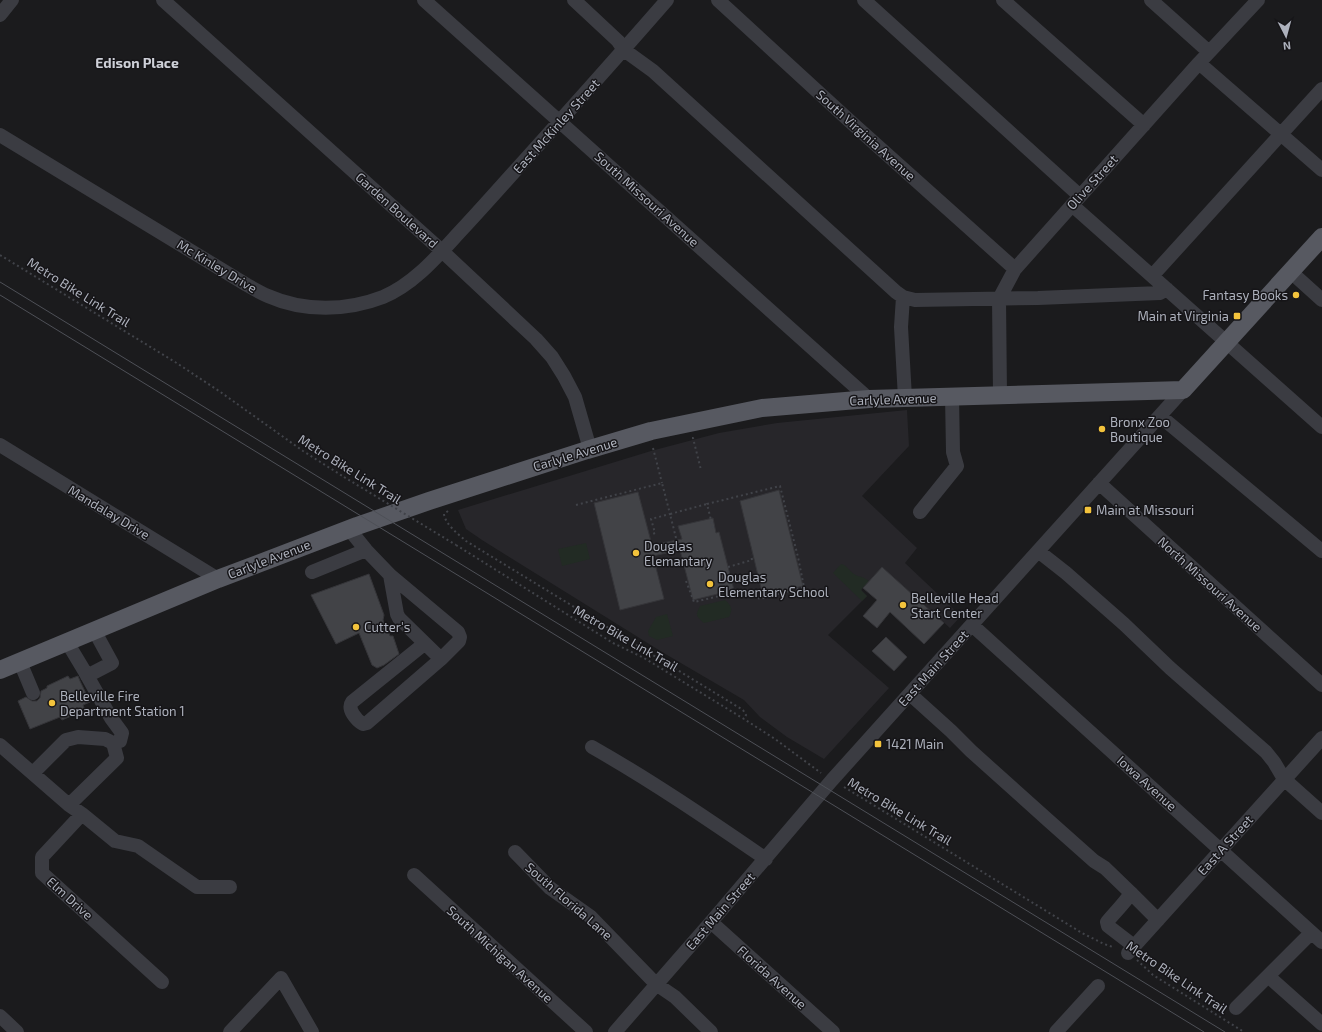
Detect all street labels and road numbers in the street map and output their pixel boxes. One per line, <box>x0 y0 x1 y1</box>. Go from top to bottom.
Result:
street label: East McKinley Street <box>509 75 603 177</box>
street label: South Virginia Avenue <box>813 86 919 184</box>
street label: South Missouri Avenue <box>592 148 702 250</box>
street label: Olive Street <box>1063 151 1121 213</box>
street label: Garden Boulevard <box>352 169 442 251</box>
street label: Mc Kinley Drive <box>174 236 260 296</box>
street label: Metro Bike Link Trail <box>24 254 134 330</box>
street label: Carlyle Avenue <box>849 389 937 409</box>
street label: Metro Bike Link Trail <box>295 431 405 507</box>
street label: Carlyle Avenue <box>531 434 619 474</box>
street label: Mandalay Drive <box>65 481 153 543</box>
street label: North Missouri Avenue <box>1155 533 1265 635</box>
street label: Carlyle Avenue <box>225 536 313 582</box>
street label: Metro Bike Link Trail <box>571 601 681 675</box>
street label: East Main Street <box>895 626 971 709</box>
street label: Iowa Avenue <box>1114 752 1180 814</box>
street label: Metro Bike Link Trail <box>845 774 955 848</box>
street label: East A Street <box>1194 812 1256 878</box>
street label: South Florida Lane <box>522 859 616 943</box>
street label: East Main Street <box>682 869 758 953</box>
street label: Elm Drive <box>44 873 96 923</box>
street label: South Michigan Avenue <box>444 902 556 1006</box>
street label: Metro Bike Link Trail <box>1123 937 1231 1017</box>
street label: Florida Avenue <box>734 942 810 1012</box>

